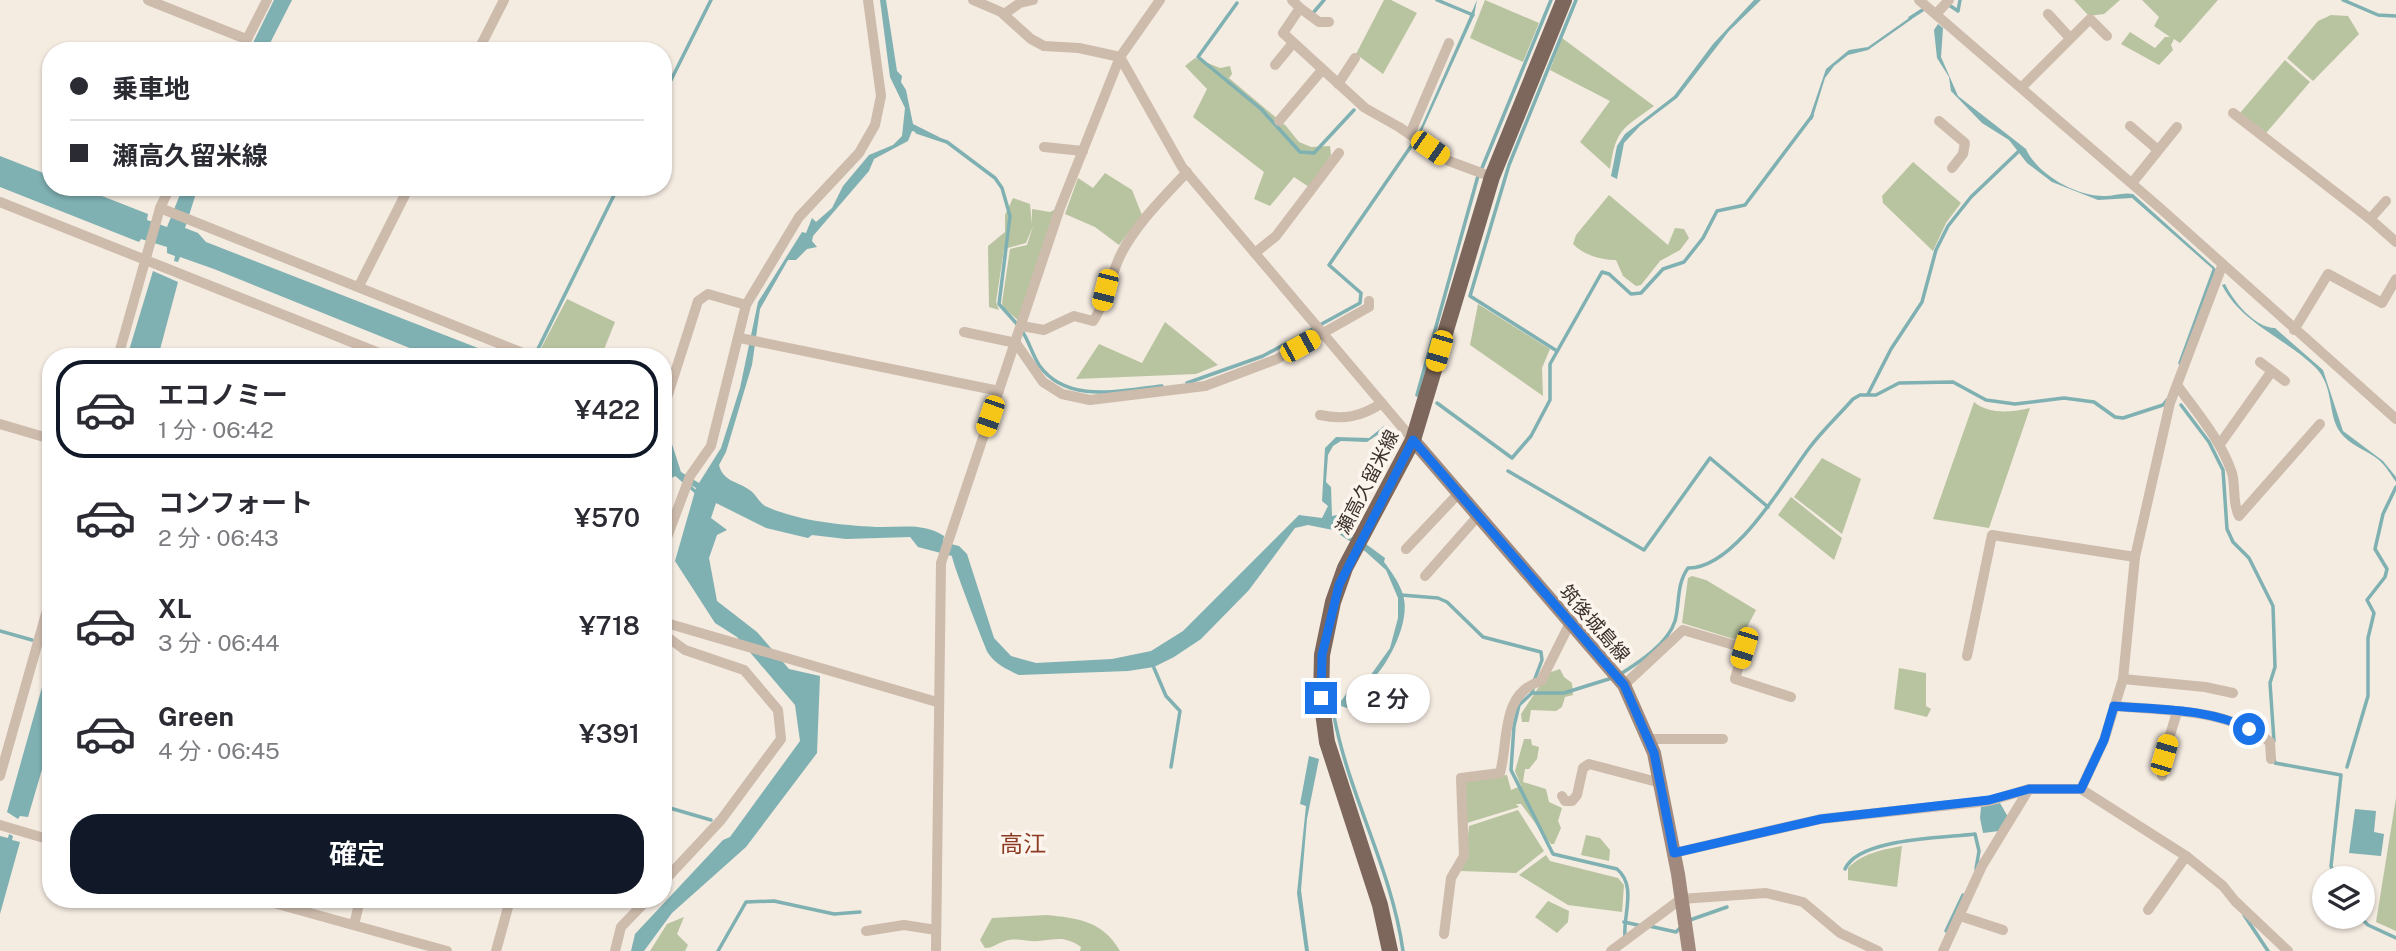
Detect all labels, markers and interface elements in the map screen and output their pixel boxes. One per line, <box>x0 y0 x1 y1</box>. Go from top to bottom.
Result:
text: 乗車地 <box>112 73 190 104</box>
car <box>1407 127 1454 169</box>
text: 瀬高久留米線 <box>112 140 268 171</box>
car <box>1090 267 1121 313</box>
car <box>1277 327 1324 365</box>
car <box>1424 328 1455 374</box>
icon: car <box>74 378 137 441</box>
text: エコノミー <box>158 379 288 410</box>
car <box>974 393 1007 439</box>
text: ¥422 <box>575 394 640 425</box>
text: 1 分 · 06:42 <box>158 416 274 443</box>
street label: 瀬高久留米線 <box>1331 426 1403 538</box>
icon: car <box>74 486 137 549</box>
text: コンフォート <box>158 487 313 518</box>
text: ¥570 <box>574 502 640 533</box>
text: 2 分 · 06:43 <box>158 524 279 551</box>
street label: 筑後城島線 <box>1556 580 1634 666</box>
text: XL <box>158 593 192 624</box>
icon: car <box>74 594 137 657</box>
text: ¥718 <box>579 610 640 641</box>
car <box>1728 625 1761 671</box>
text: 3 分 · 06:44 <box>158 629 280 656</box>
callout: 2 分 <box>1346 674 1430 722</box>
route end <box>1305 682 1337 714</box>
text: 2 分 <box>1367 685 1409 712</box>
text: Green <box>158 701 234 732</box>
icon: car <box>74 702 137 765</box>
route start <box>2233 713 2265 745</box>
text: ¥391 <box>579 718 640 749</box>
car <box>2149 732 2180 778</box>
text: 4 分 · 06:45 <box>158 737 280 764</box>
button: 確定 <box>70 814 644 894</box>
district label: 高江 <box>1000 830 1046 857</box>
map controls <box>2312 866 2375 929</box>
button: layers <box>2312 866 2375 929</box>

